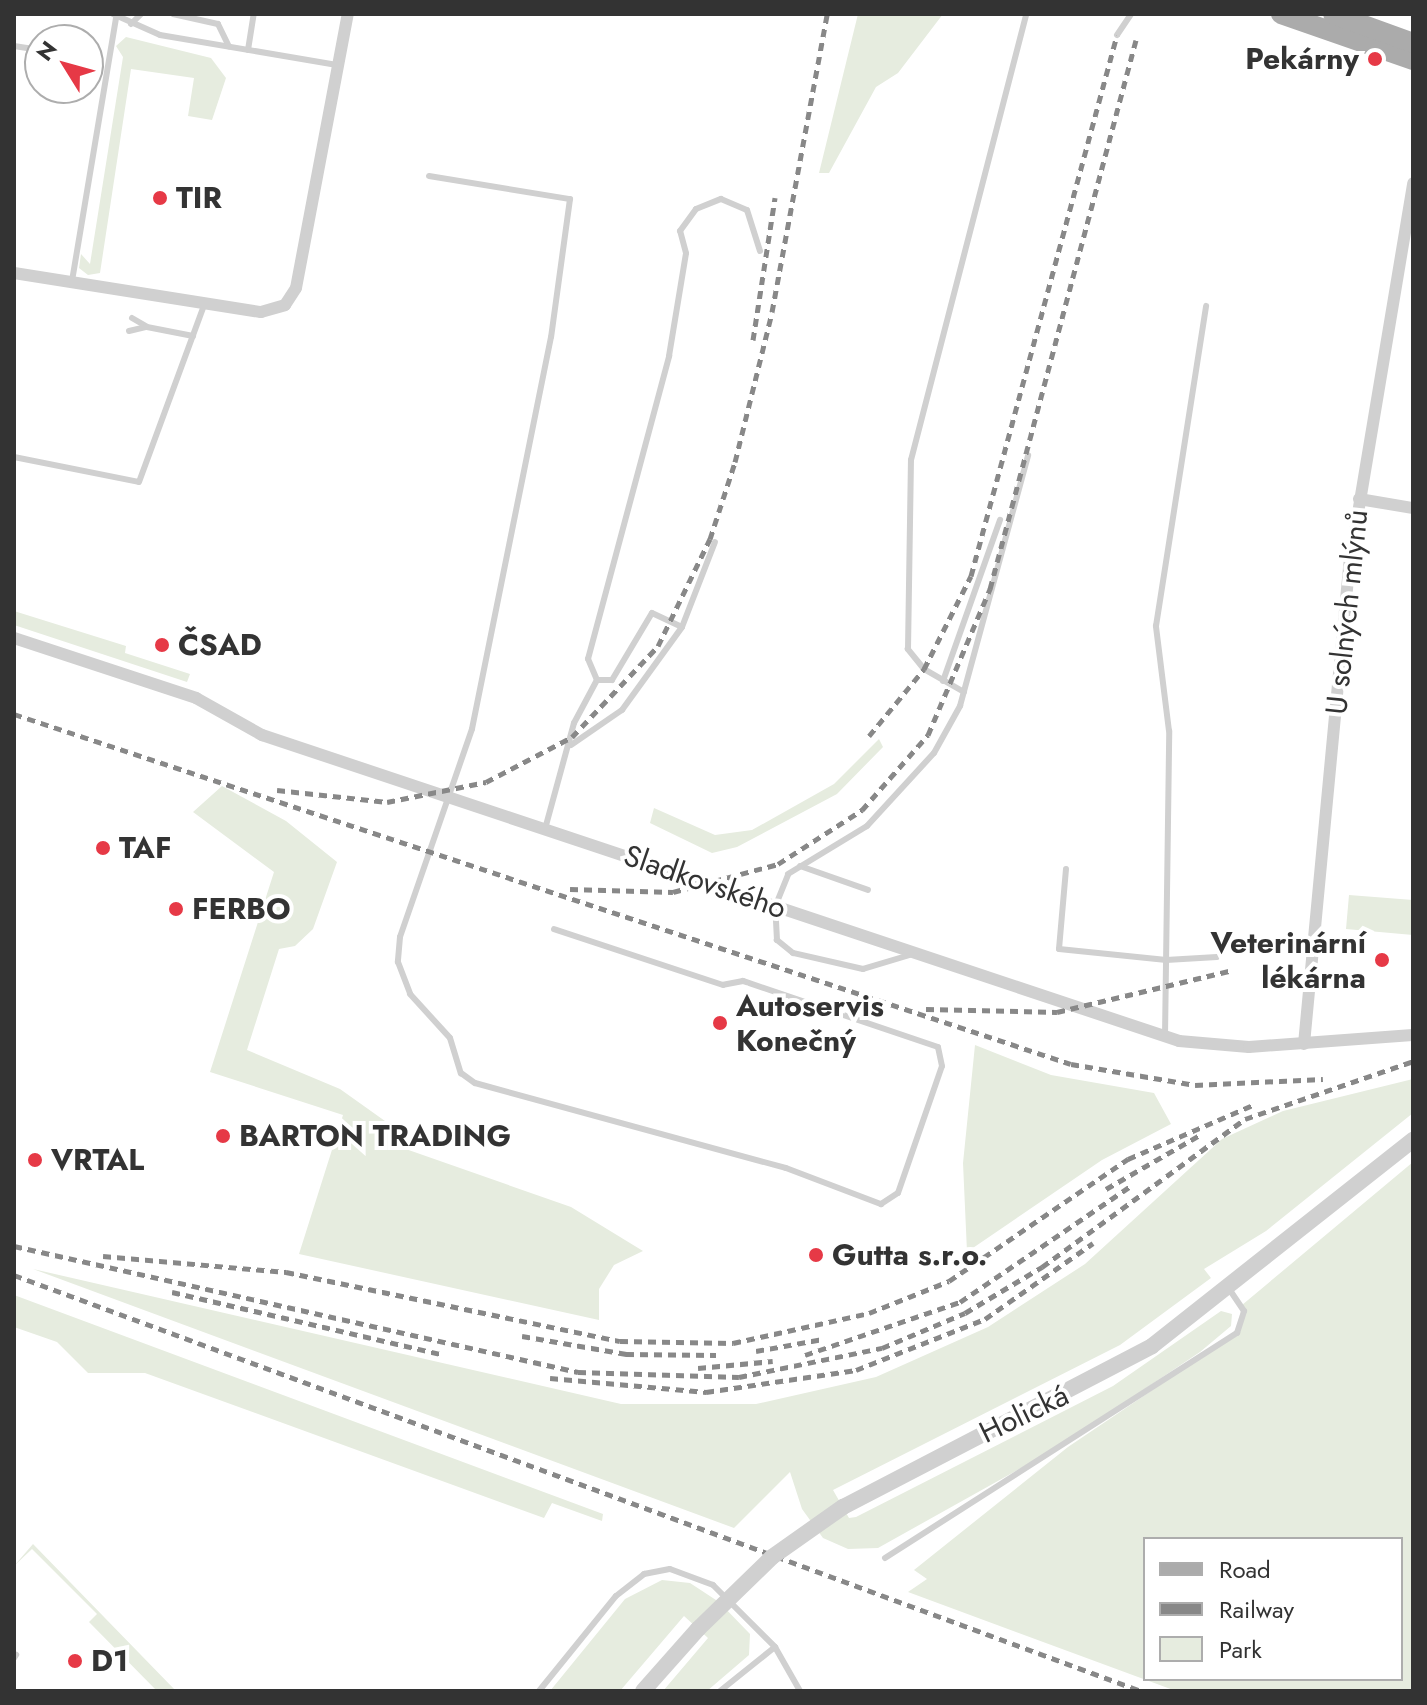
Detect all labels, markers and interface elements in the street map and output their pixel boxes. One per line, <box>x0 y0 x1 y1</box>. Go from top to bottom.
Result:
north arrow <box>24 24 104 104</box>
text: N <box>28 34 64 67</box>
place label: Pekárny <box>1245 41 1359 77</box>
marker: Pekárny <box>1366 50 1384 68</box>
place label: TIR <box>176 180 222 216</box>
marker: TIR <box>151 189 169 207</box>
street label: U solných mlýnů <box>1318 508 1376 716</box>
place label: ČSAD <box>178 627 262 663</box>
marker: ČSAD <box>153 636 171 654</box>
place label: TAF <box>119 830 171 866</box>
street label: Sladkovského <box>619 837 791 927</box>
marker: TAF <box>94 839 112 857</box>
place label: FERBO <box>192 891 291 927</box>
marker: FERBO <box>167 900 185 918</box>
place label: Veterinární lékárna <box>1210 925 1366 996</box>
marker: Veterinární lékárna <box>1373 951 1391 969</box>
place label: Autoservis Konečný <box>736 988 884 1058</box>
marker: Autoservis Konečný <box>711 1014 729 1032</box>
place label: BARTON TRADING <box>239 1118 511 1154</box>
marker: BARTON TRADING <box>214 1127 232 1145</box>
place label: VRTAL <box>51 1142 144 1178</box>
marker: VRTAL <box>26 1151 44 1169</box>
place label: Gutta s.r.o. <box>832 1237 987 1273</box>
marker: Gutta s.r.o. <box>807 1246 825 1264</box>
street label: Holická <box>974 1377 1074 1451</box>
legend <box>1143 1537 1403 1681</box>
text: Road <box>1219 1552 1271 1587</box>
text: Railway <box>1219 1592 1294 1627</box>
text: Park <box>1219 1632 1262 1667</box>
place label: D1 <box>91 1643 128 1679</box>
marker: D1 <box>66 1652 84 1670</box>

